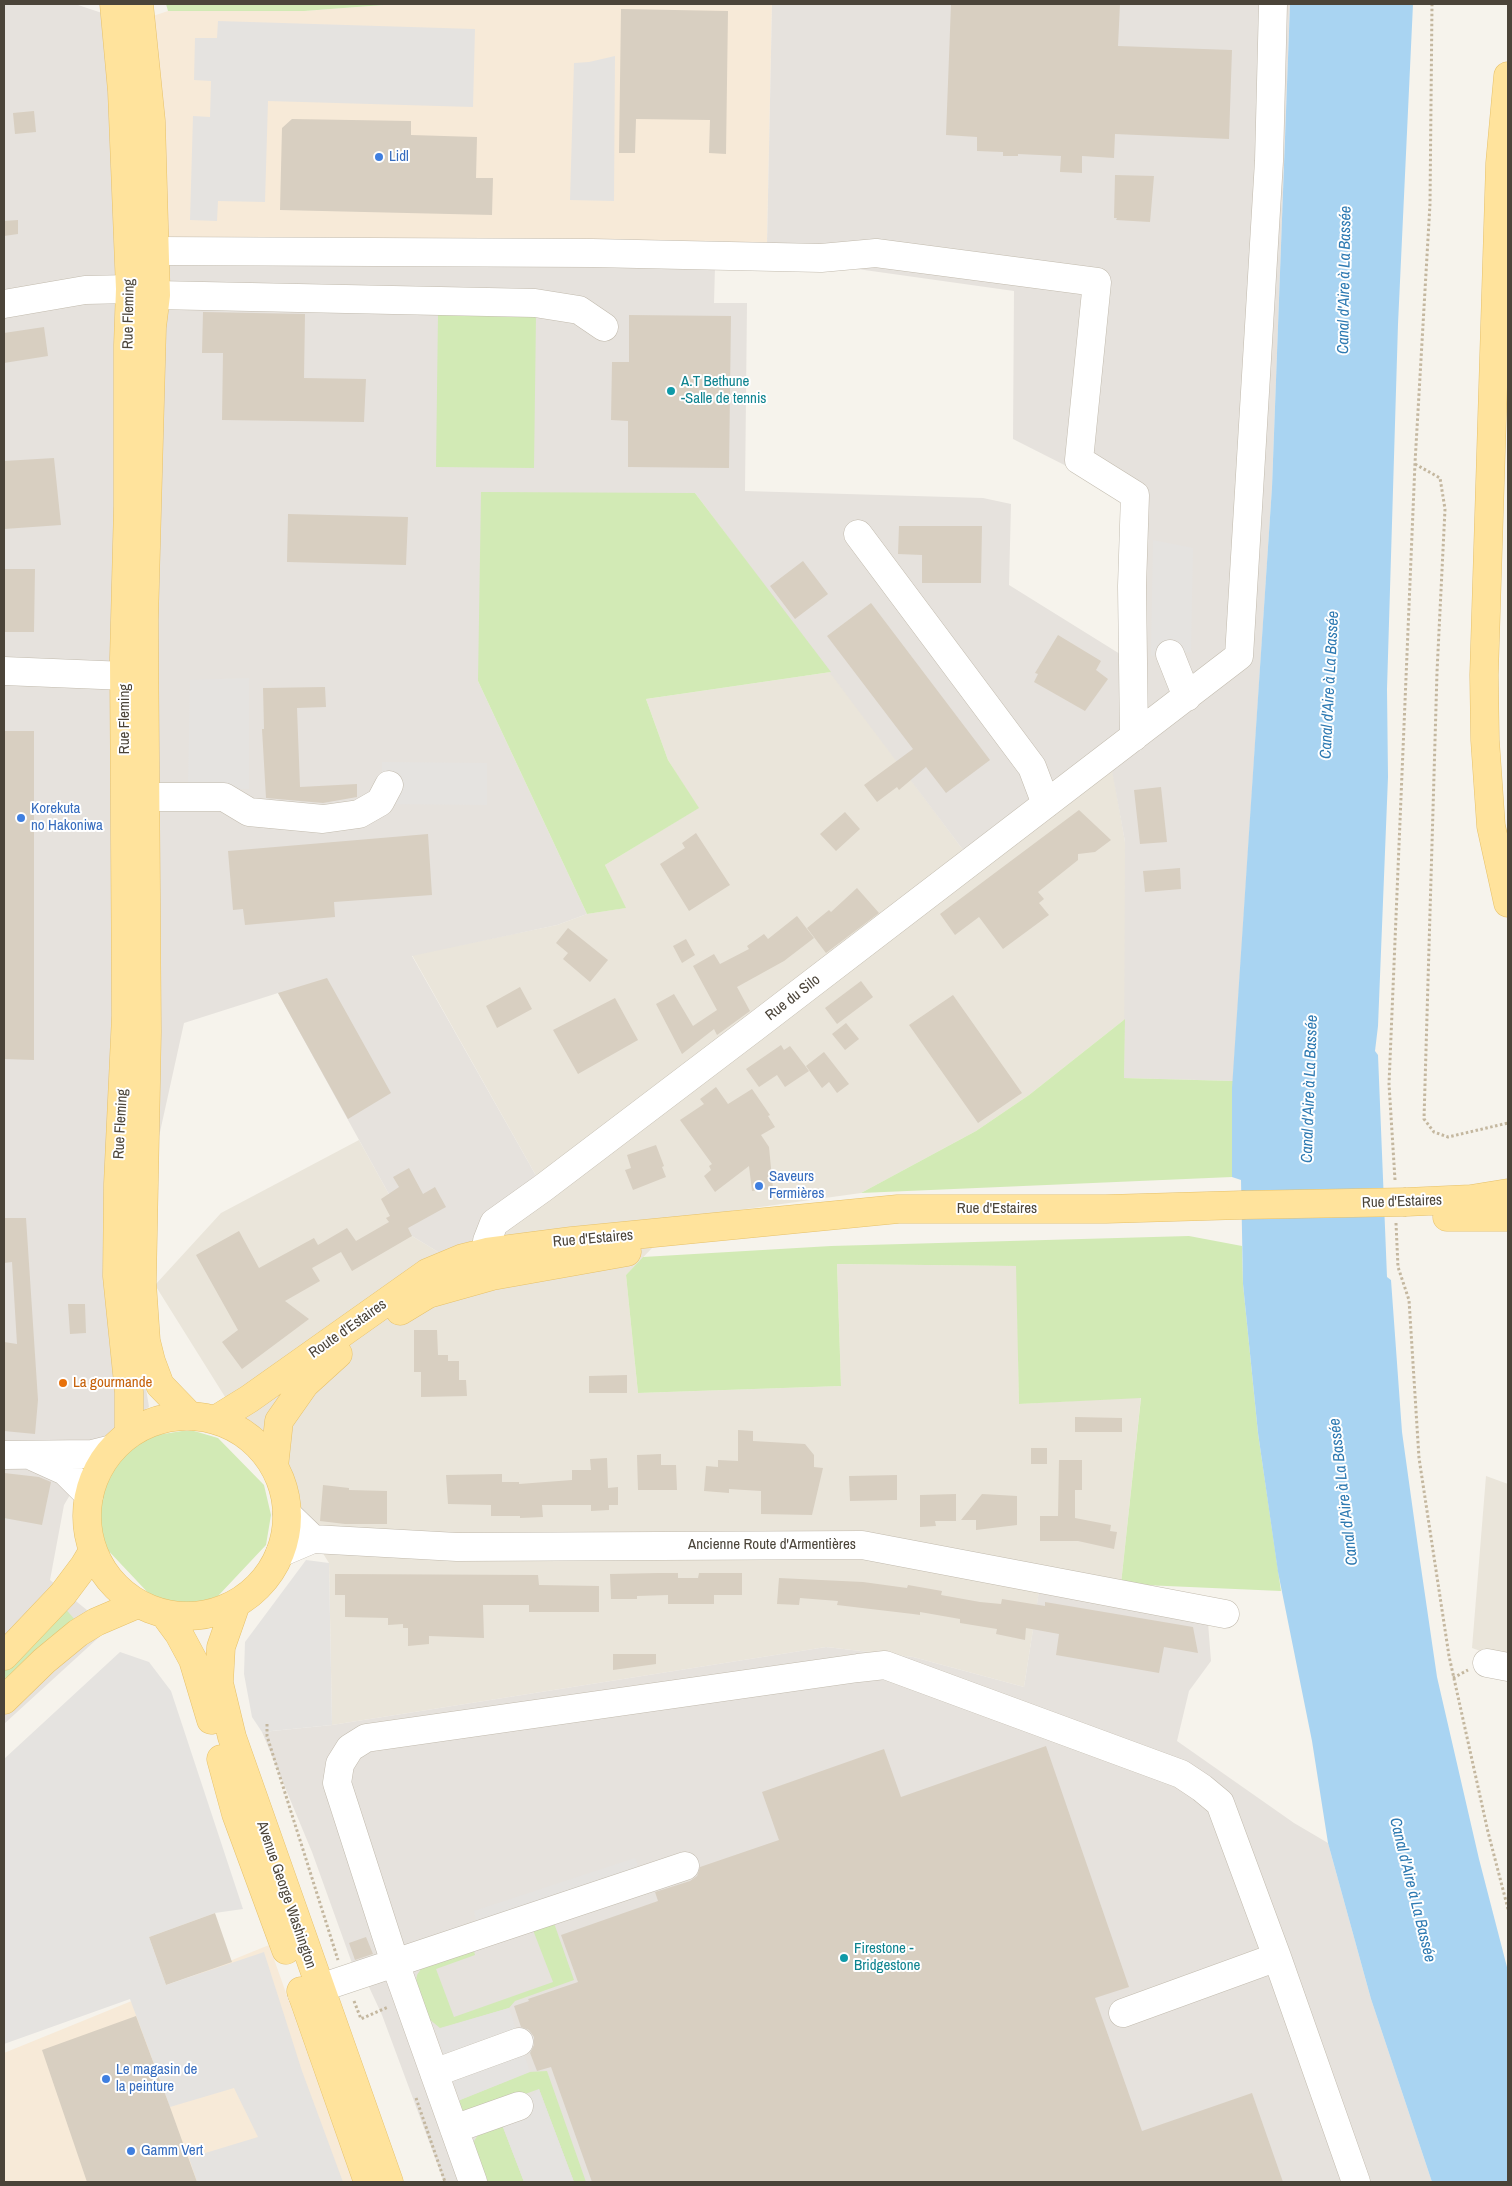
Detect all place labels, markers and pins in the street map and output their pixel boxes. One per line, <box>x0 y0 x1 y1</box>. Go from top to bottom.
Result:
place label: Lidl <box>389 148 409 166</box>
marker: Lidl <box>373 151 385 163</box>
place label: A.T Bethune -Salle de tennis <box>681 373 766 408</box>
marker: A.T Bethune -Salle de tennis <box>665 385 677 397</box>
place label: Korekuta no Hakoniwa <box>31 800 103 835</box>
marker: Korekuta no Hakoniwa <box>15 812 27 824</box>
place label: Saveurs Fermières <box>769 1168 824 1203</box>
marker: Saveurs Fermières <box>753 1180 765 1192</box>
place label: La gourmande <box>73 1374 152 1392</box>
marker: La gourmande <box>57 1377 69 1389</box>
place label: Firestone - Bridgestone <box>854 1940 920 1975</box>
marker: Firestone - Bridgestone <box>838 1952 850 1964</box>
place label: Le magasin de la peinture <box>116 2061 197 2096</box>
marker: Le magasin de la peinture <box>100 2073 112 2085</box>
place label: Gamm Vert <box>141 2142 203 2160</box>
marker: Gamm Vert <box>125 2145 137 2157</box>

